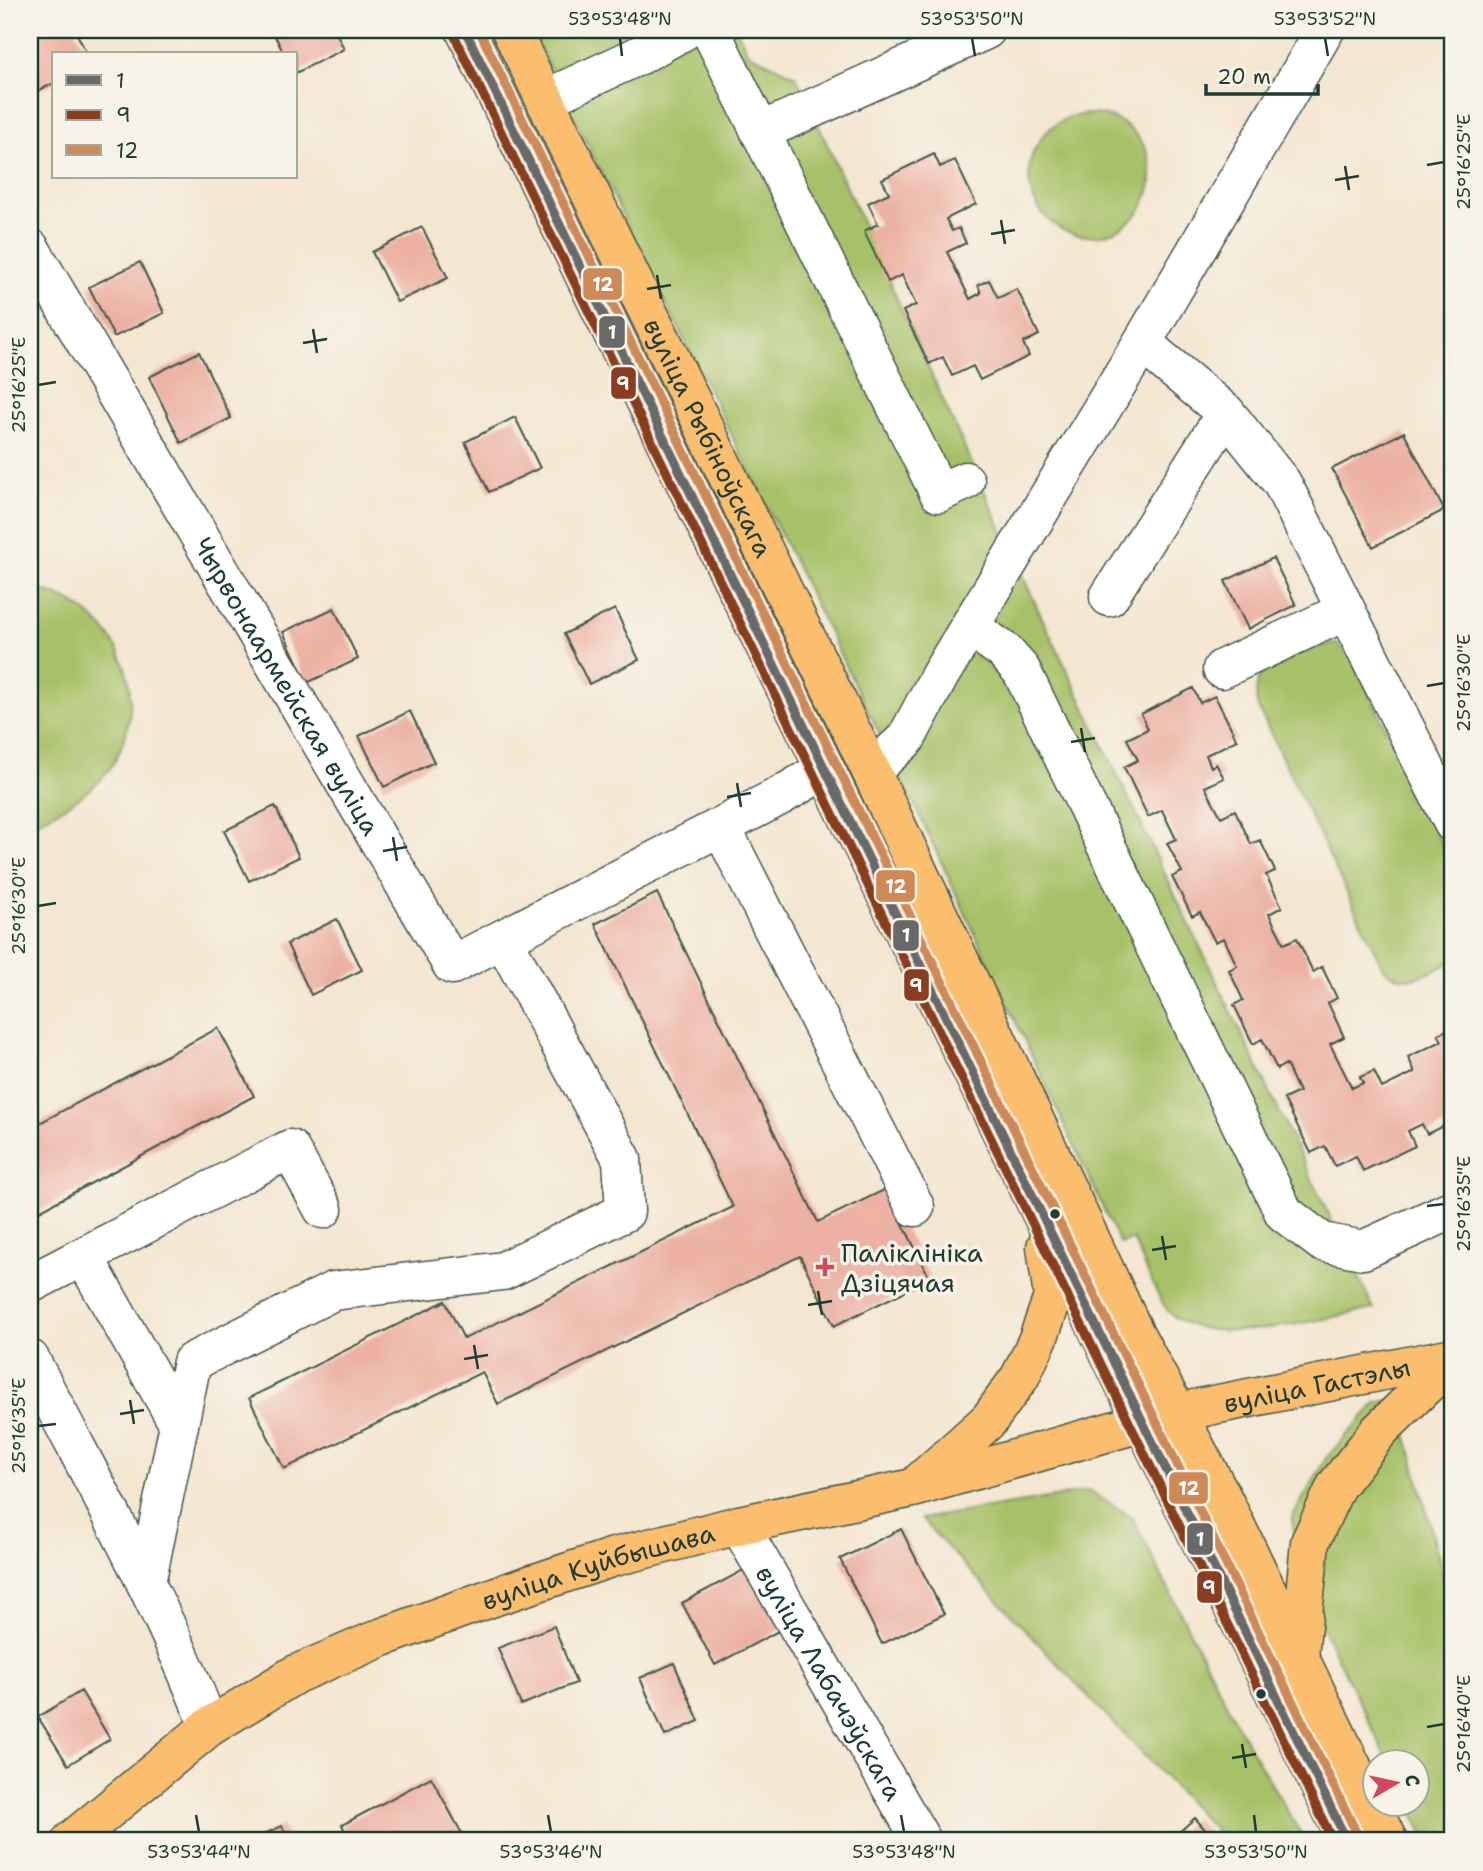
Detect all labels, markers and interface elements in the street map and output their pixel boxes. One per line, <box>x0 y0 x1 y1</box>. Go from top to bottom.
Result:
text: 53°53'48"N <box>568 7 672 31</box>
text: 53°53'50"N <box>920 7 1024 31</box>
text: 53°53'52"N <box>1274 7 1376 31</box>
legend <box>52 52 298 178</box>
scale bar <box>1206 52 1318 96</box>
text: 20 m <box>1217 63 1271 91</box>
text: 1 <box>116 67 125 95</box>
text: 9 <box>116 101 131 129</box>
text: 25°16'25"E <box>1452 114 1476 210</box>
text: 12 <box>116 137 138 165</box>
line badge: 12 <box>582 267 623 301</box>
text: 12 <box>592 272 614 297</box>
street label: вуліца Рыбіноўскага <box>636 312 782 563</box>
line badge: 1 <box>598 315 626 349</box>
text: 1 <box>608 320 616 345</box>
text: 25°16'25"E <box>7 337 31 433</box>
line badge: 9 <box>610 366 637 400</box>
text: 9 <box>616 371 630 396</box>
street label: Чырвонаармейская вуліца <box>186 530 389 841</box>
text: 25°16'30"E <box>1452 634 1476 732</box>
text: 25°16'30"E <box>7 857 31 955</box>
line badge: 12 <box>875 869 916 903</box>
text: 12 <box>885 874 907 899</box>
line badge: 1 <box>892 919 920 952</box>
text: 1 <box>902 923 910 948</box>
line badge: 9 <box>903 968 930 1002</box>
text: 9 <box>909 973 923 998</box>
text: 25°16'35"E <box>1452 1156 1476 1252</box>
unlabelled marker <box>1048 1207 1062 1221</box>
place label: Паліклініка Дзіцячая <box>841 1235 983 1300</box>
marker: Паліклініка Дзіцячая <box>815 1257 835 1277</box>
street label: вуліца Гастэлы <box>1220 1349 1413 1420</box>
text: 25°16'35"E <box>7 1378 31 1474</box>
line badge: 12 <box>1168 1471 1209 1505</box>
text: 12 <box>1178 1476 1200 1501</box>
street label: вуліца Куйбышава <box>476 1514 718 1618</box>
line badge: 1 <box>1186 1522 1214 1556</box>
text: 1 <box>1196 1527 1204 1552</box>
street label: вуліца Лабачэўскага <box>748 1558 912 1807</box>
line badge: 9 <box>1196 1570 1223 1604</box>
text: 9 <box>1202 1575 1216 1600</box>
text: 25°16'40"E <box>1452 1675 1476 1773</box>
unlabelled marker <box>1254 1687 1268 1701</box>
north arrow <box>1360 1748 1430 1818</box>
text: С <box>1399 1773 1426 1788</box>
text: 53°53'44"N <box>147 1840 251 1864</box>
text: 53°53'46"N <box>500 1840 602 1864</box>
text: 53°53'48"N <box>852 1840 956 1864</box>
text: 53°53'50"N <box>1204 1840 1308 1864</box>

